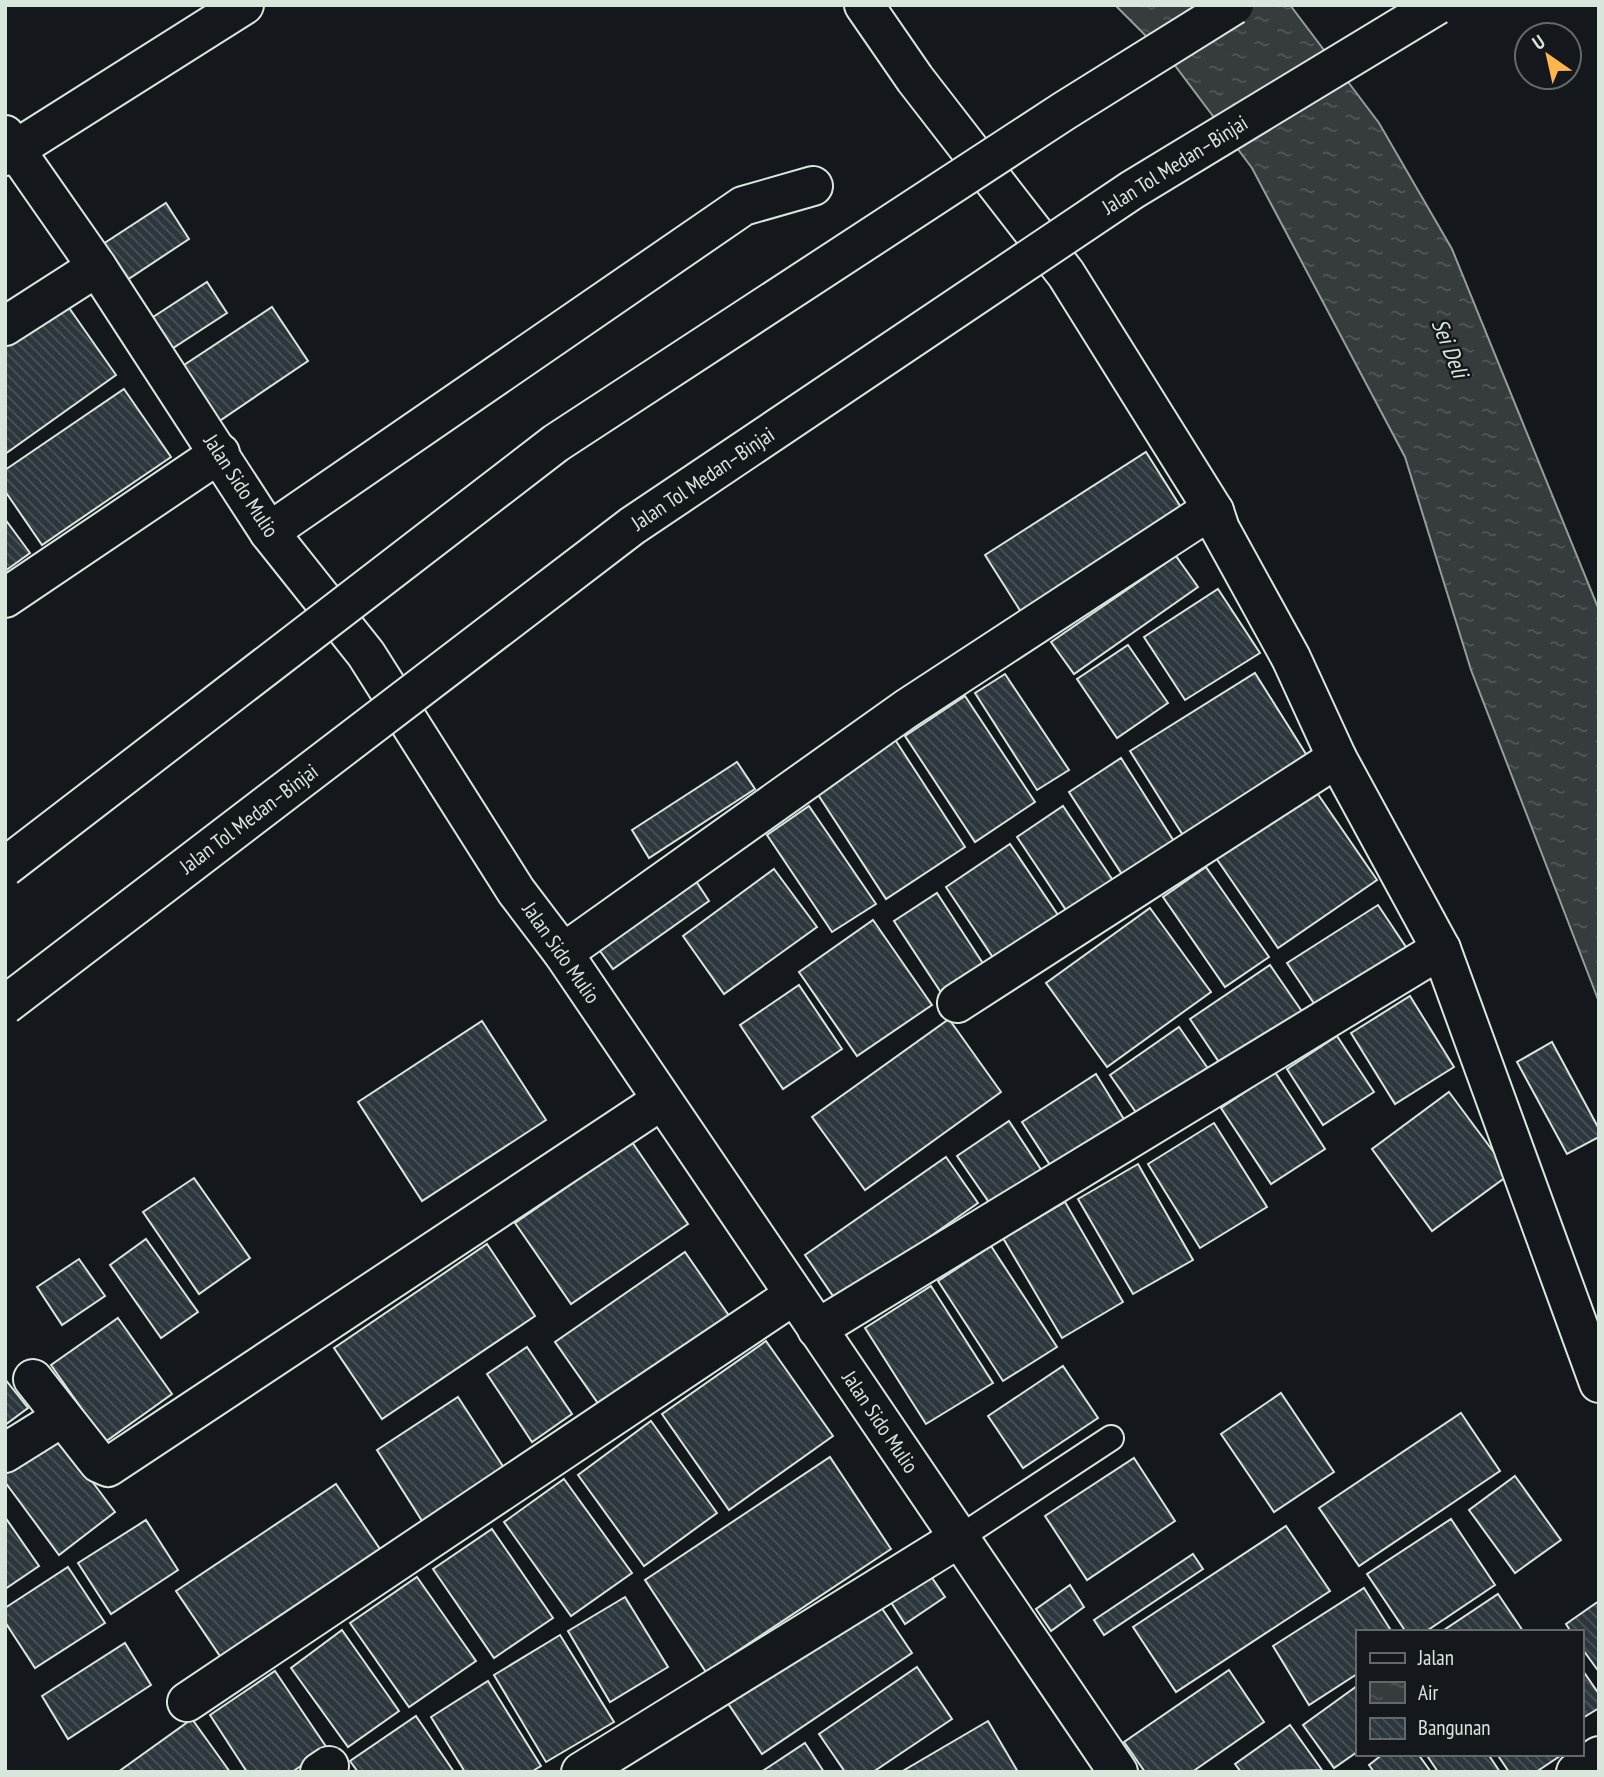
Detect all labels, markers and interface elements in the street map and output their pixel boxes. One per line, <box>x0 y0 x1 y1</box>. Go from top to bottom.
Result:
north arrow <box>1513 21 1583 91</box>
text: U <box>1528 29 1549 55</box>
street label: Jalan Tol Medan–Binjai <box>1096 109 1253 221</box>
water label: Sei Deli <box>1426 314 1476 384</box>
street label: Jalan Tol Medan–Binjai <box>625 421 779 537</box>
street label: Jalan Sido Mulio <box>198 428 285 542</box>
street label: Jalan Tol Medan–Binjai <box>173 758 323 880</box>
street label: Jalan Sido Mulio <box>516 896 606 1009</box>
street label: Jalan Sido Mulio <box>836 1365 924 1478</box>
legend <box>1356 1630 1583 1756</box>
text: Jalan <box>1417 1644 1454 1671</box>
text: Air <box>1418 1679 1438 1706</box>
text: Bangunan <box>1418 1714 1491 1741</box>

